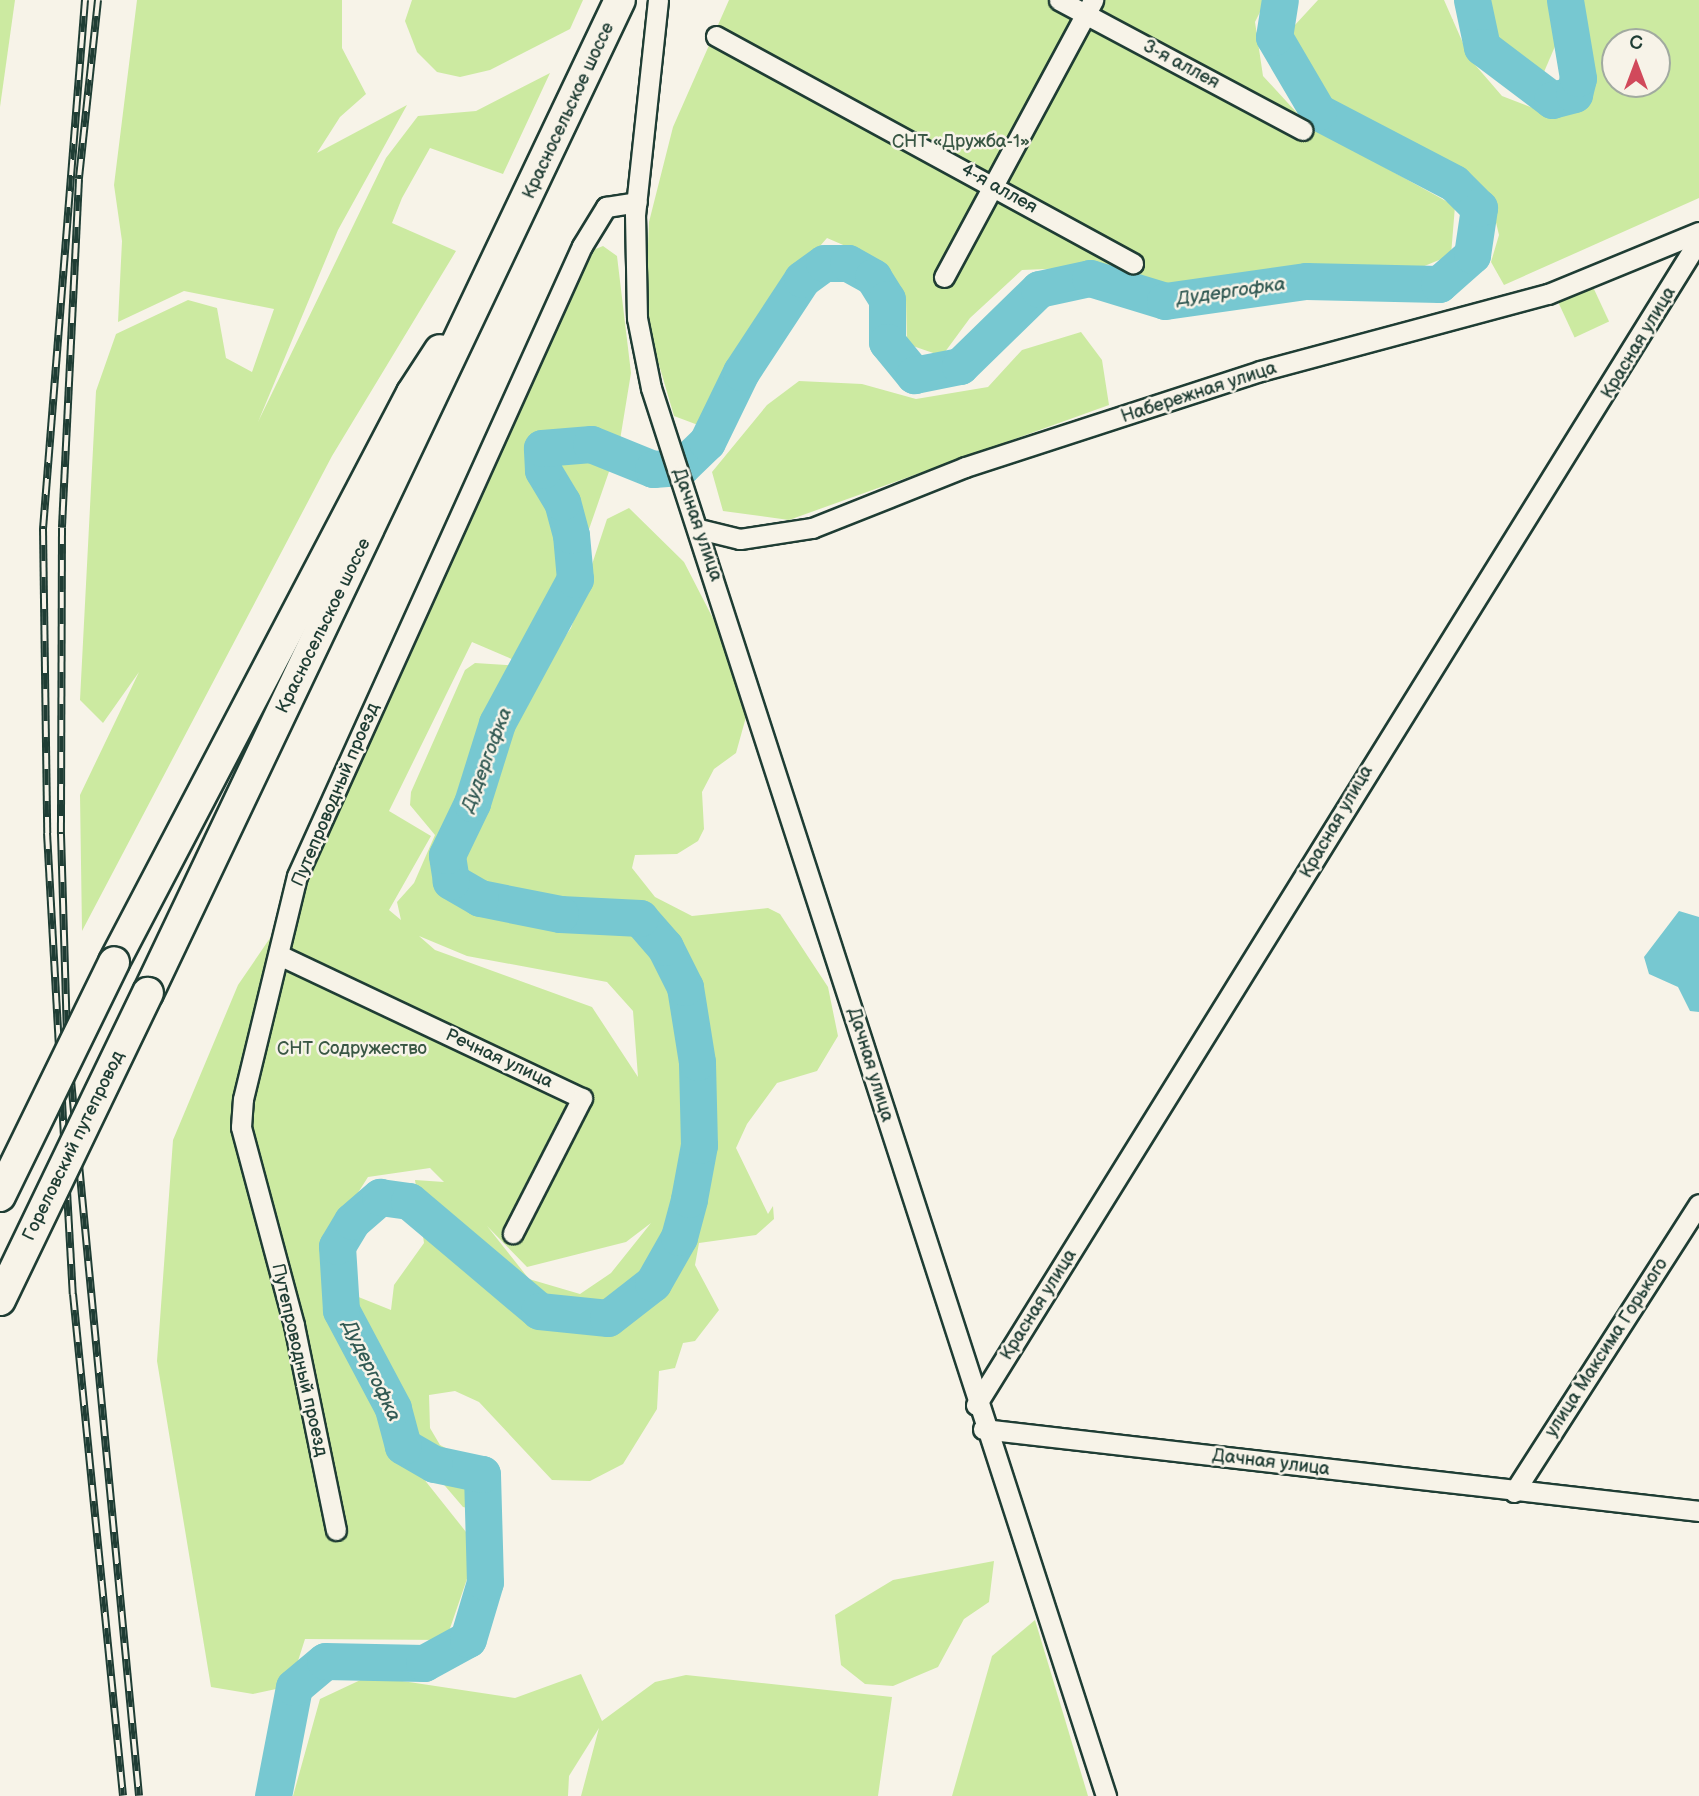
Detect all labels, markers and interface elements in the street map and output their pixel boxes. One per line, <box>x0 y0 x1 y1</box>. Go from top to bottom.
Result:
street label: Красносельское шоссе <box>519 19 619 203</box>
north arrow <box>1601 28 1671 98</box>
text: С <box>1629 32 1643 55</box>
street label: 3-я аллея <box>1139 36 1223 94</box>
park label: СНТ «Дружба-1» <box>892 131 1030 153</box>
street label: 4-я аллея <box>957 159 1041 219</box>
water label: Дудергофка <box>1175 273 1287 311</box>
street label: Красная улица <box>1597 283 1681 403</box>
street label: Набережная улица <box>1119 358 1279 428</box>
street label: Дачная улица <box>668 466 726 584</box>
street label: Красносельское шоссе <box>272 535 376 717</box>
street label: Путепроводный проезд <box>288 700 384 890</box>
water label: Дудергофка <box>457 705 517 815</box>
street label: Красная улица <box>1296 762 1378 882</box>
street label: Дачная улица <box>842 1005 898 1125</box>
street label: Речная улица <box>442 1025 556 1093</box>
park label: СНТ Содружество <box>277 1038 427 1060</box>
street label: Гореловский путепровод <box>19 1048 129 1244</box>
street label: Красная улица <box>996 1246 1082 1364</box>
street label: улица Максима Горького <box>1541 1255 1673 1441</box>
street label: Путепроводный проезд <box>266 1261 332 1459</box>
water label: Дудергофка <box>337 1317 405 1425</box>
street label: Дачная улица <box>1211 1445 1331 1481</box>

